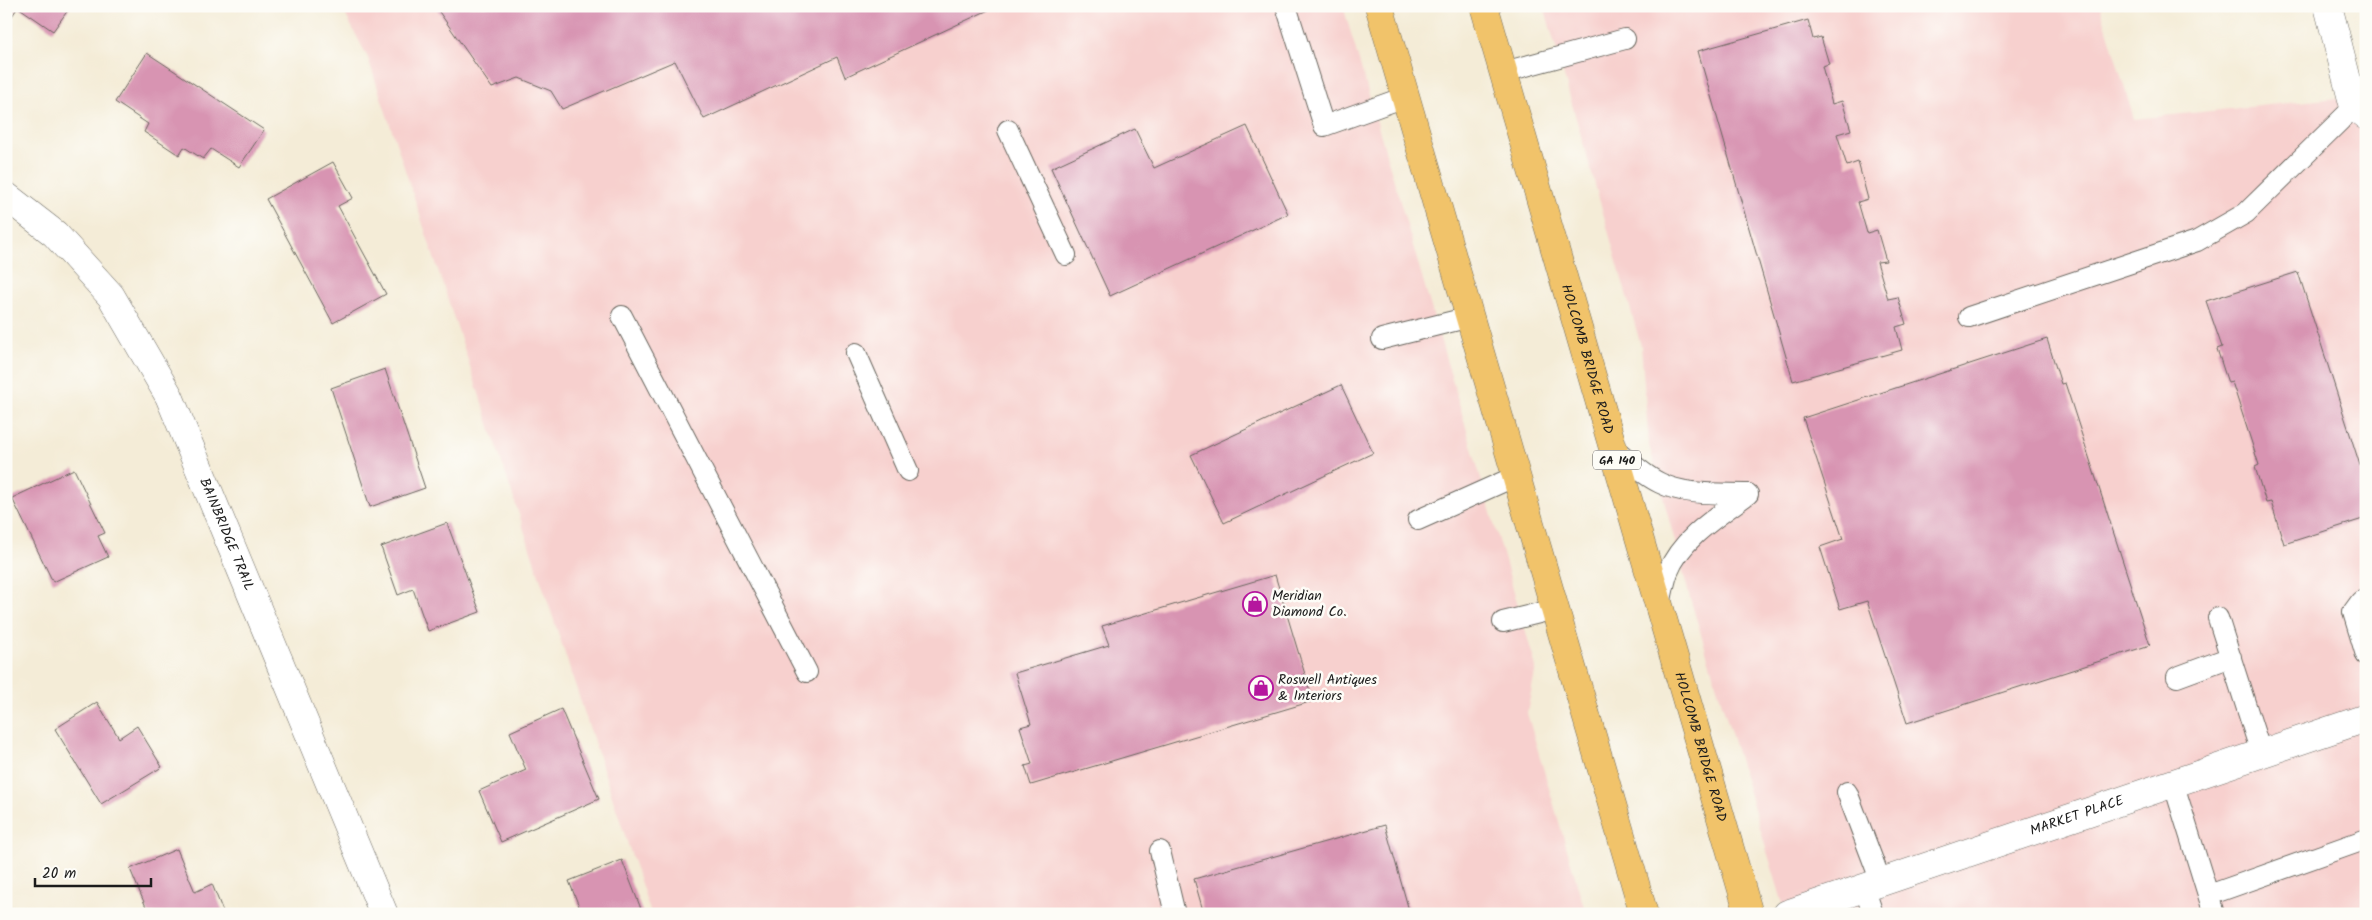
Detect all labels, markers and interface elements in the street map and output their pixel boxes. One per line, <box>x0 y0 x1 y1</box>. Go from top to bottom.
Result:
street label: HOLCOMB BRIDGE ROAD <box>1555 282 1619 437</box>
road number: GA 140 <box>1593 450 1641 470</box>
street label: BAINBRIDGE TRAIL <box>193 475 260 594</box>
place label: Meridian Diamond Co. <box>1272 585 1347 623</box>
shop icon: Meridian Diamond Co. <box>1242 591 1268 617</box>
place label: Roswell Antiques & Interiors <box>1278 669 1377 707</box>
street label: HOLCOMB BRIDGE ROAD <box>1668 669 1733 825</box>
shop icon: Roswell Antiques & Interiors <box>1248 675 1274 701</box>
street label: MARKET PLACE <box>2027 790 2127 842</box>
scale bar <box>35 855 151 887</box>
text: 20 m <box>42 862 76 886</box>

